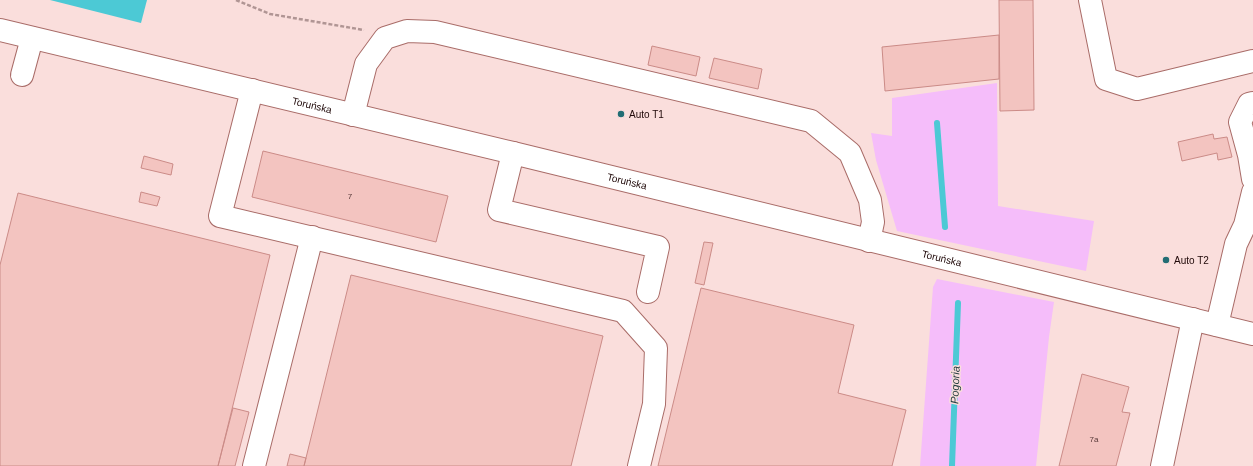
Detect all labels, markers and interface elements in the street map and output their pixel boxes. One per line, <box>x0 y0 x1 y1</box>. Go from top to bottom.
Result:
street label: Toruńska <box>291 95 333 116</box>
marker: Auto T1 <box>616 109 626 119</box>
place label: Auto T1 <box>629 109 664 120</box>
street label: Toruńska <box>606 171 648 192</box>
house number: 7 <box>348 192 353 201</box>
street label: Toruńska <box>921 248 963 269</box>
marker: Auto T2 <box>1161 255 1171 265</box>
place label: Auto T2 <box>1174 255 1209 266</box>
water label: Pogoria <box>948 366 962 404</box>
house number: 7a <box>1090 435 1099 444</box>

